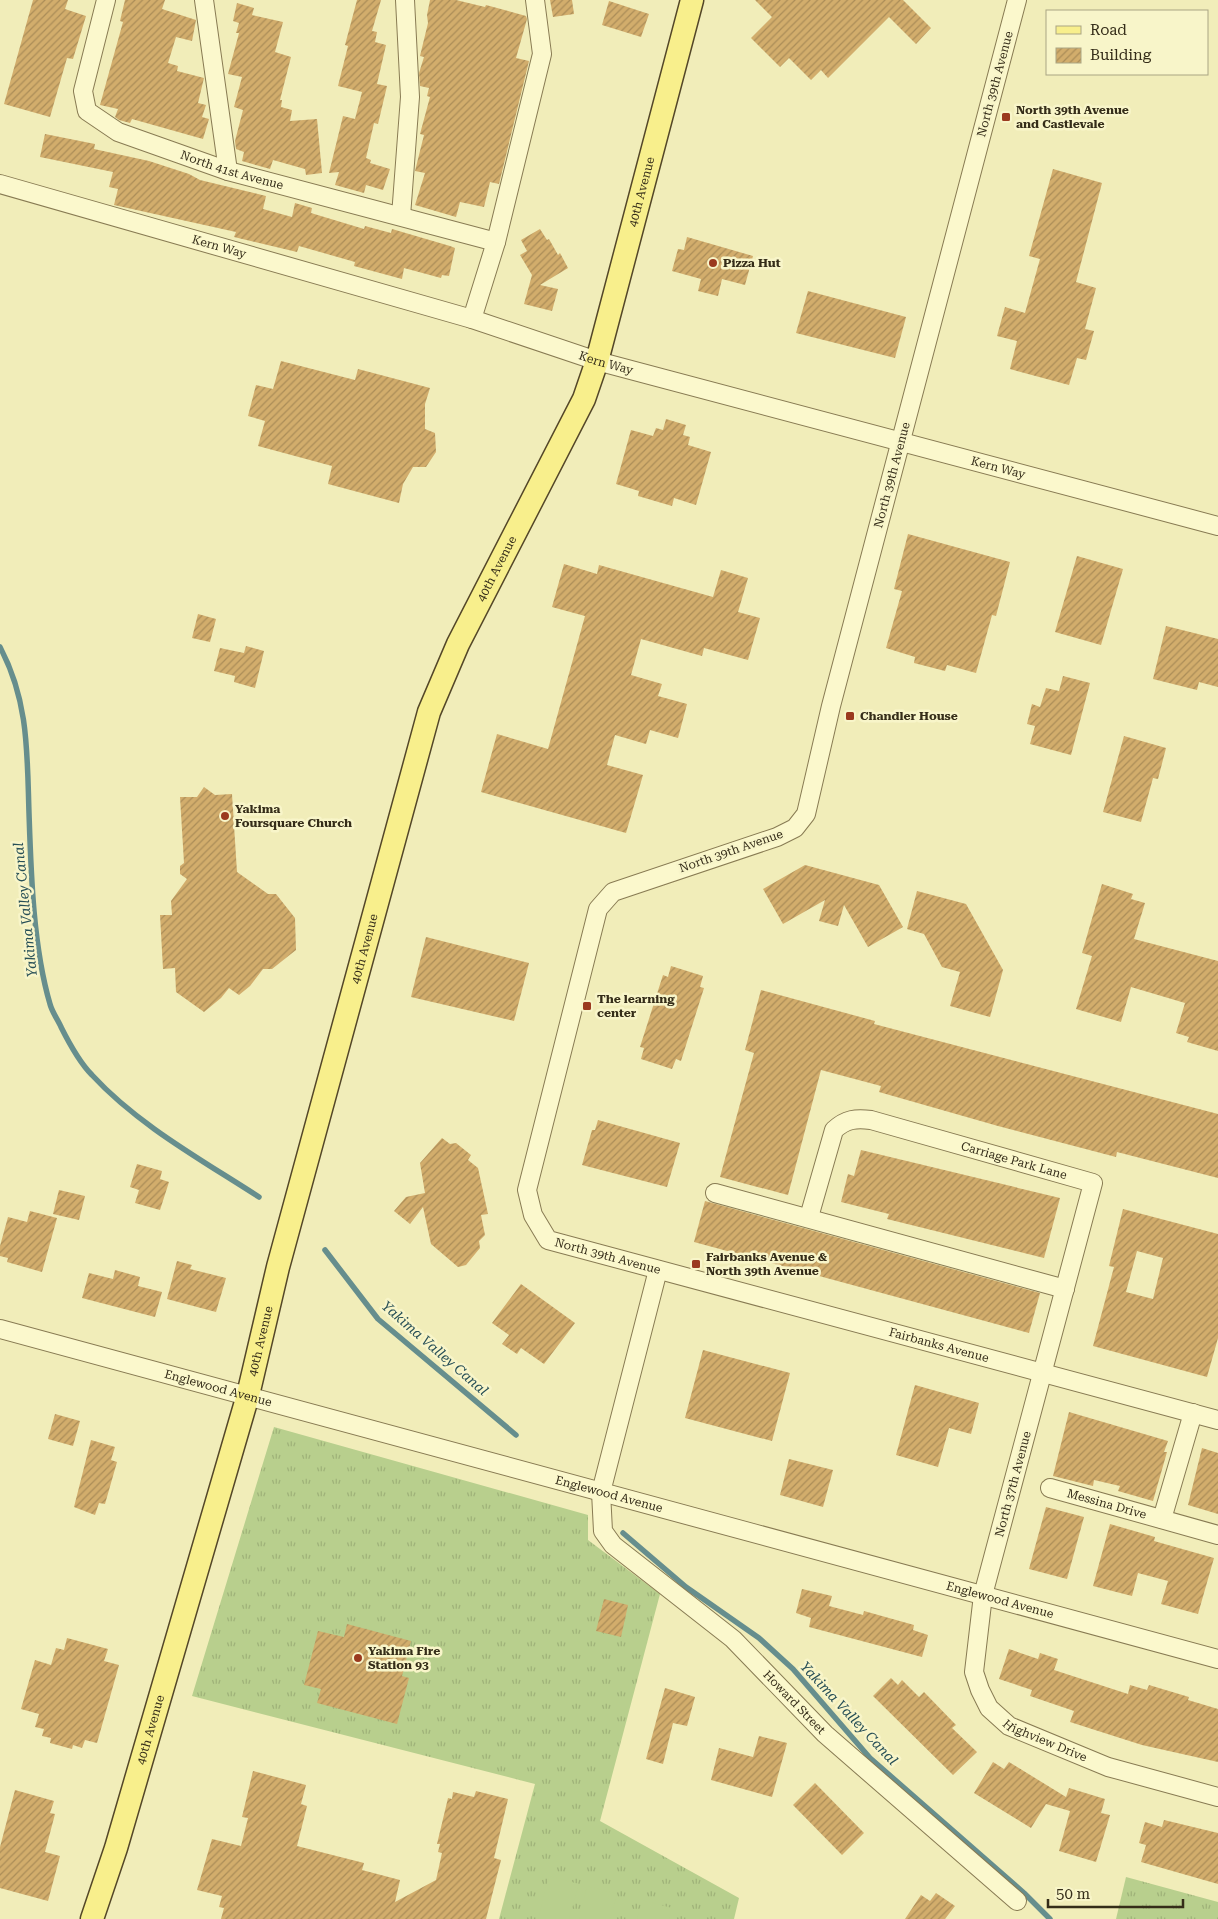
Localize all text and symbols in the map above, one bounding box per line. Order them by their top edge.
legend [1046,10,1208,75]
text: Road [1090,21,1127,39]
street label: North 39th Avenue [974,29,1016,138]
text: Building [1090,46,1152,64]
place label: North 39th Avenue and Castlevale [1016,103,1129,131]
marker: North 39th Avenue and Castlevale [1000,111,1012,123]
street label: North 41st Avenue [179,148,285,192]
street label: 40th Avenue [626,155,658,228]
street label: Kern Way [190,232,249,261]
place label: Pizza Hut [723,256,781,270]
marker: Pizza Hut [707,257,719,269]
street label: Kern Way [577,348,636,378]
street label: North 39th Avenue [871,420,913,529]
street label: Kern Way [970,454,1028,482]
street label: 40th Avenue [474,533,520,604]
place label: Chandler House [860,709,958,723]
marker: Chandler House [844,710,856,722]
place label: Yakima Foursquare Church [235,802,352,830]
marker: Yakima Foursquare Church [219,810,231,822]
street label: North 39th Avenue [677,827,785,875]
water label: Yakima Valley Canal [10,842,40,978]
street label: 40th Avenue [348,912,381,985]
place label: The learning center [597,992,675,1020]
marker: The learning center [581,1000,593,1012]
street label: Carriage Park Lane [959,1139,1069,1182]
street label: North 39th Avenue [553,1235,663,1277]
place label: Fairbanks Avenue & North 39th Avenue [706,1250,827,1278]
marker: Fairbanks Avenue & North 39th Avenue [690,1258,702,1270]
water label: Yakima Valley Canal [379,1298,491,1398]
street label: 40th Avenue [246,1304,276,1378]
street label: Fairbanks Avenue [887,1325,991,1365]
street label: Englewood Avenue [163,1367,274,1409]
street label: North 37th Avenue [992,1429,1034,1538]
street label: Englewood Avenue [554,1473,665,1515]
street label: Messina Drive [1066,1486,1148,1522]
street label: Englewood Avenue [945,1579,1056,1621]
place label: Yakima Fire Station 93 [368,1644,440,1672]
marker: Yakima Fire Station 93 [352,1652,364,1664]
water label: Yakima Valley Canal [797,1658,901,1768]
street label: Howard Street [760,1668,829,1737]
street label: 40th Avenue [134,1693,167,1766]
street label: Highview Drive [1000,1717,1089,1765]
scale bar [1048,1876,1183,1908]
text: 50 m [1056,1885,1091,1903]

